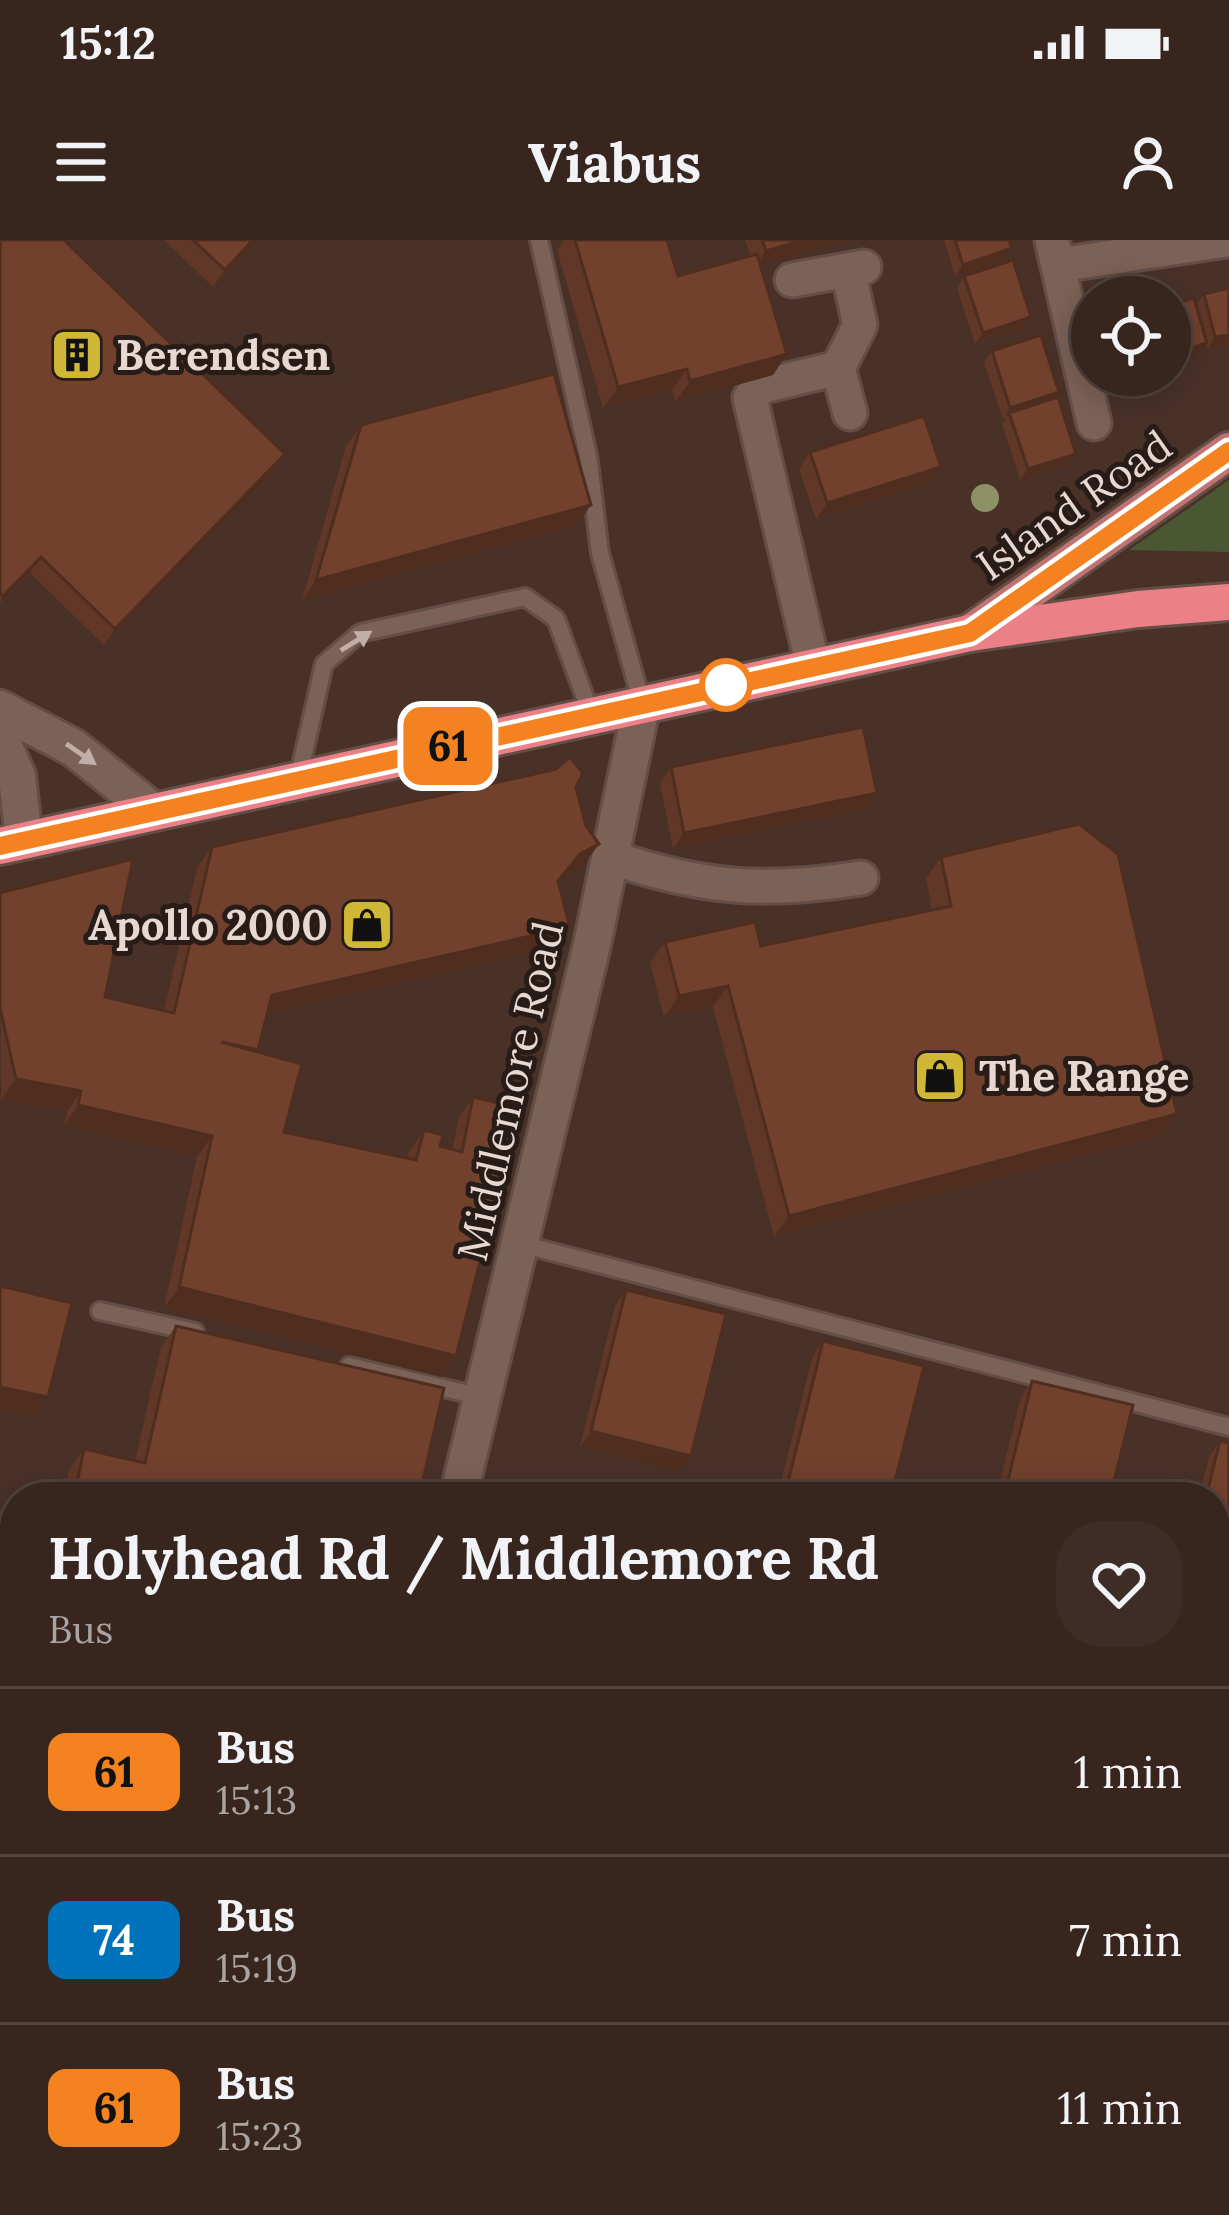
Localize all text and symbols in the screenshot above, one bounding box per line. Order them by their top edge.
text: 15:12 [60,14,156,71]
text: Viabus [528,128,701,197]
icon: menu [48,129,114,195]
icon: person [1115,129,1181,195]
map controls [1071,276,1191,396]
button: locate [1071,276,1191,396]
building icon: Berendsen [49,327,105,383]
place label: Berendsen [116,328,330,382]
street label: Island Road [966,418,1182,592]
one-way arrow [339,630,372,652]
unlabelled marker [701,660,751,710]
line badge: 61 [394,707,502,785]
text: 61 [427,719,469,773]
one-way arrow [65,742,98,765]
shop icon: Apollo 2000 [339,897,395,953]
place label: Apollo 2000 [88,898,328,952]
street label: Middlemore Road [445,916,575,1266]
shop icon: The Range [912,1048,968,1104]
place label: The Range [979,1049,1189,1103]
button: heart [1056,1521,1182,1647]
text: Holyhead Rd / Middlemore Rd [48,1522,879,1595]
text: Bus [48,1604,113,1654]
text: Bus [216,1718,295,1775]
text: 1 min [1074,1743,1182,1800]
text: 61 [93,1745,135,1799]
text: 15:13 [216,1775,297,1825]
text: Bus [216,1886,295,1943]
text: 7 min [1069,1911,1182,1968]
text: 74 [93,1913,135,1967]
text: 15:19 [216,1943,298,1993]
text: Bus [216,2054,295,2111]
text: 11 min [1057,2079,1182,2136]
text: 61 [93,2081,135,2135]
text: 15:23 [216,2111,303,2161]

